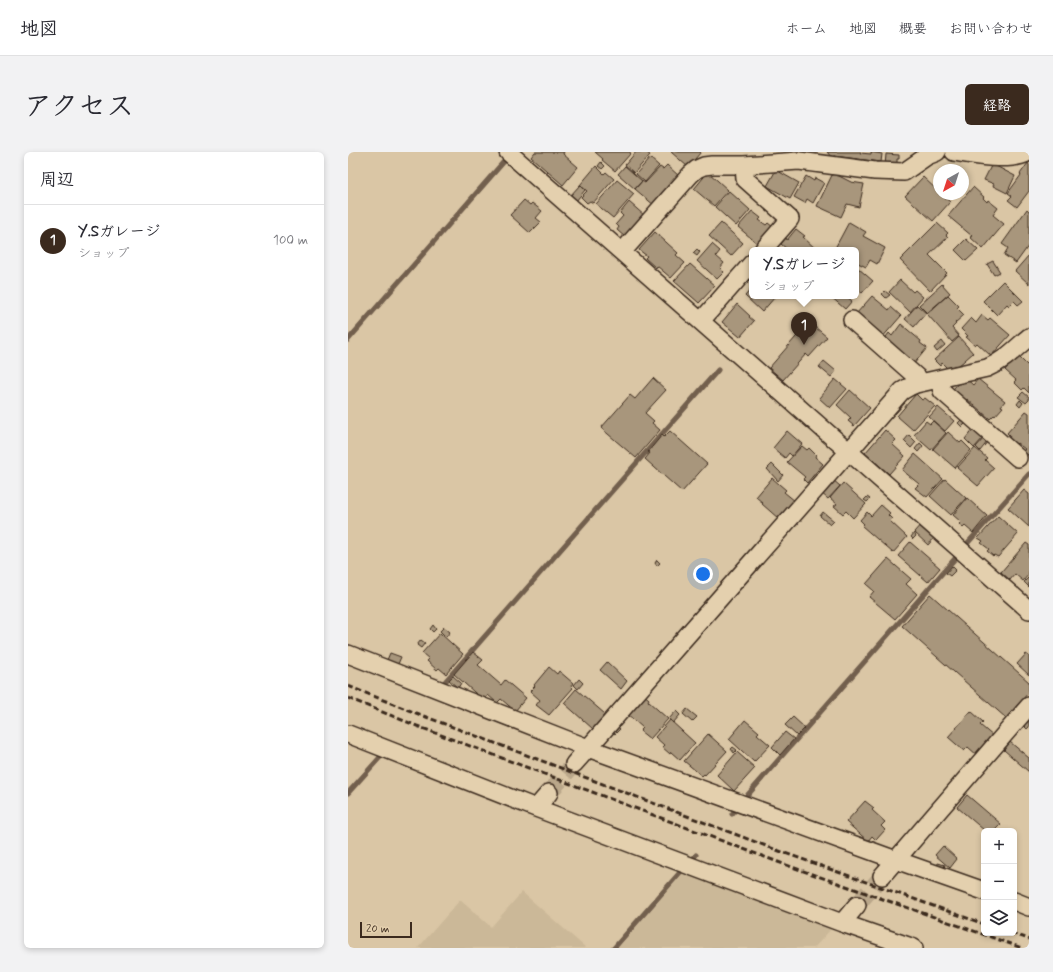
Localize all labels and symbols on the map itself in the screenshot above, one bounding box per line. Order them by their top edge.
north arrow [933,164,969,200]
pin: 1 [791,312,817,345]
your location [693,564,713,584]
scale bar [360,920,412,939]

